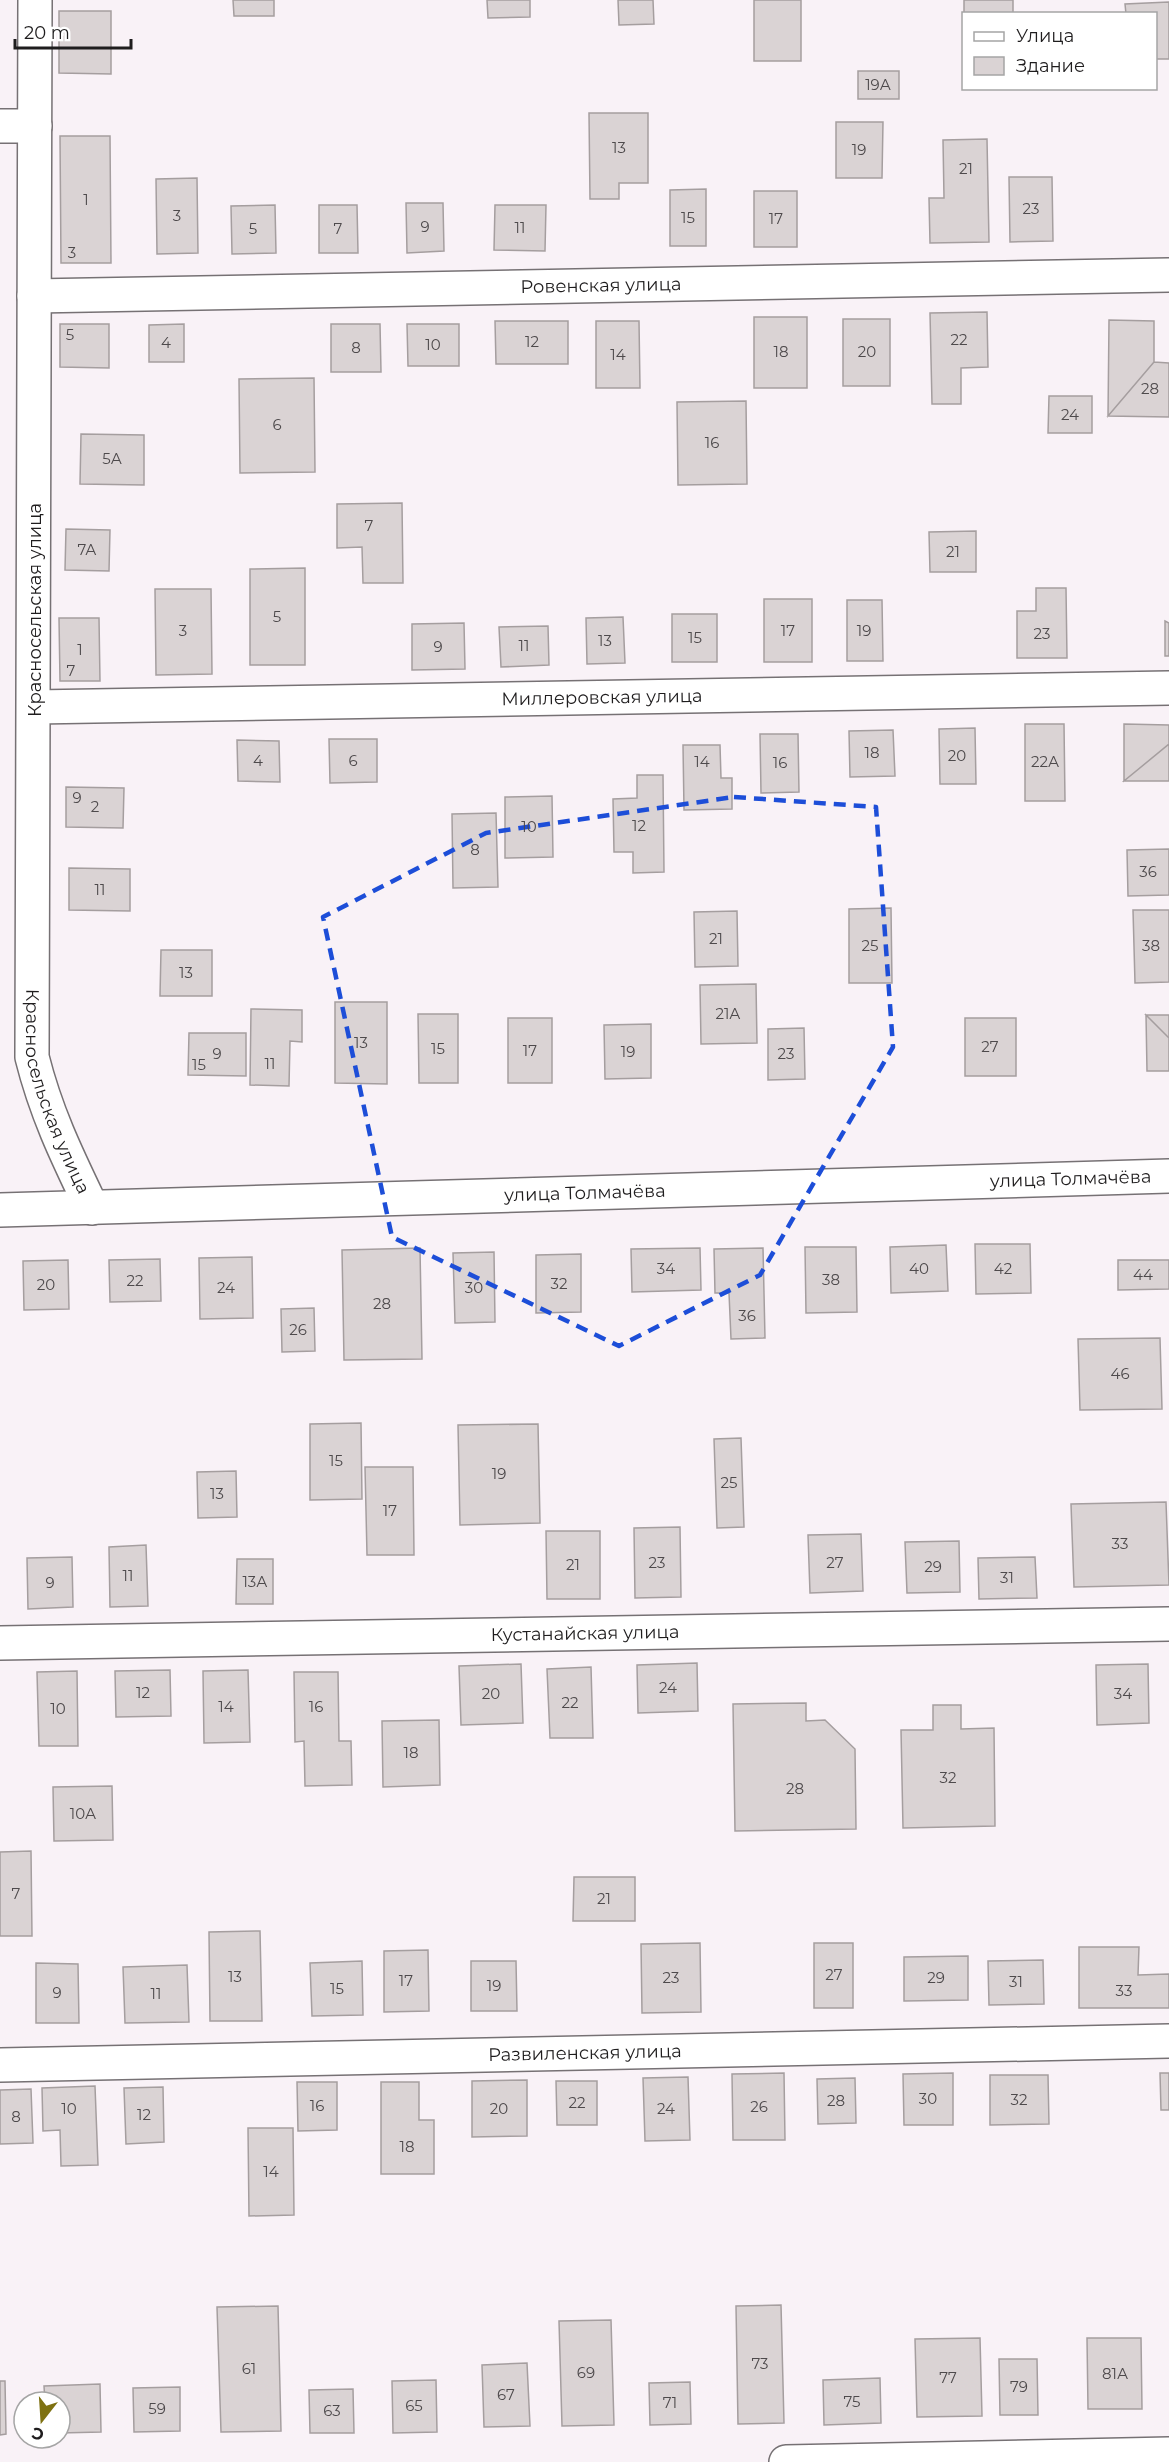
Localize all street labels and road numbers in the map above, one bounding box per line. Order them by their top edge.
street label: Ровенская улица [520,273,682,298]
street label: Красносельская улица [24,503,46,717]
street label: Миллеровская улица [501,685,703,710]
street label: Красносельская улица [21,989,95,1197]
street label: улица Толмачёва [989,1166,1152,1192]
street label: улица Толмачёва [503,1180,666,1206]
street label: Кустанайская улица [490,1621,679,1646]
street label: Развиленская улица [488,2040,682,2066]

